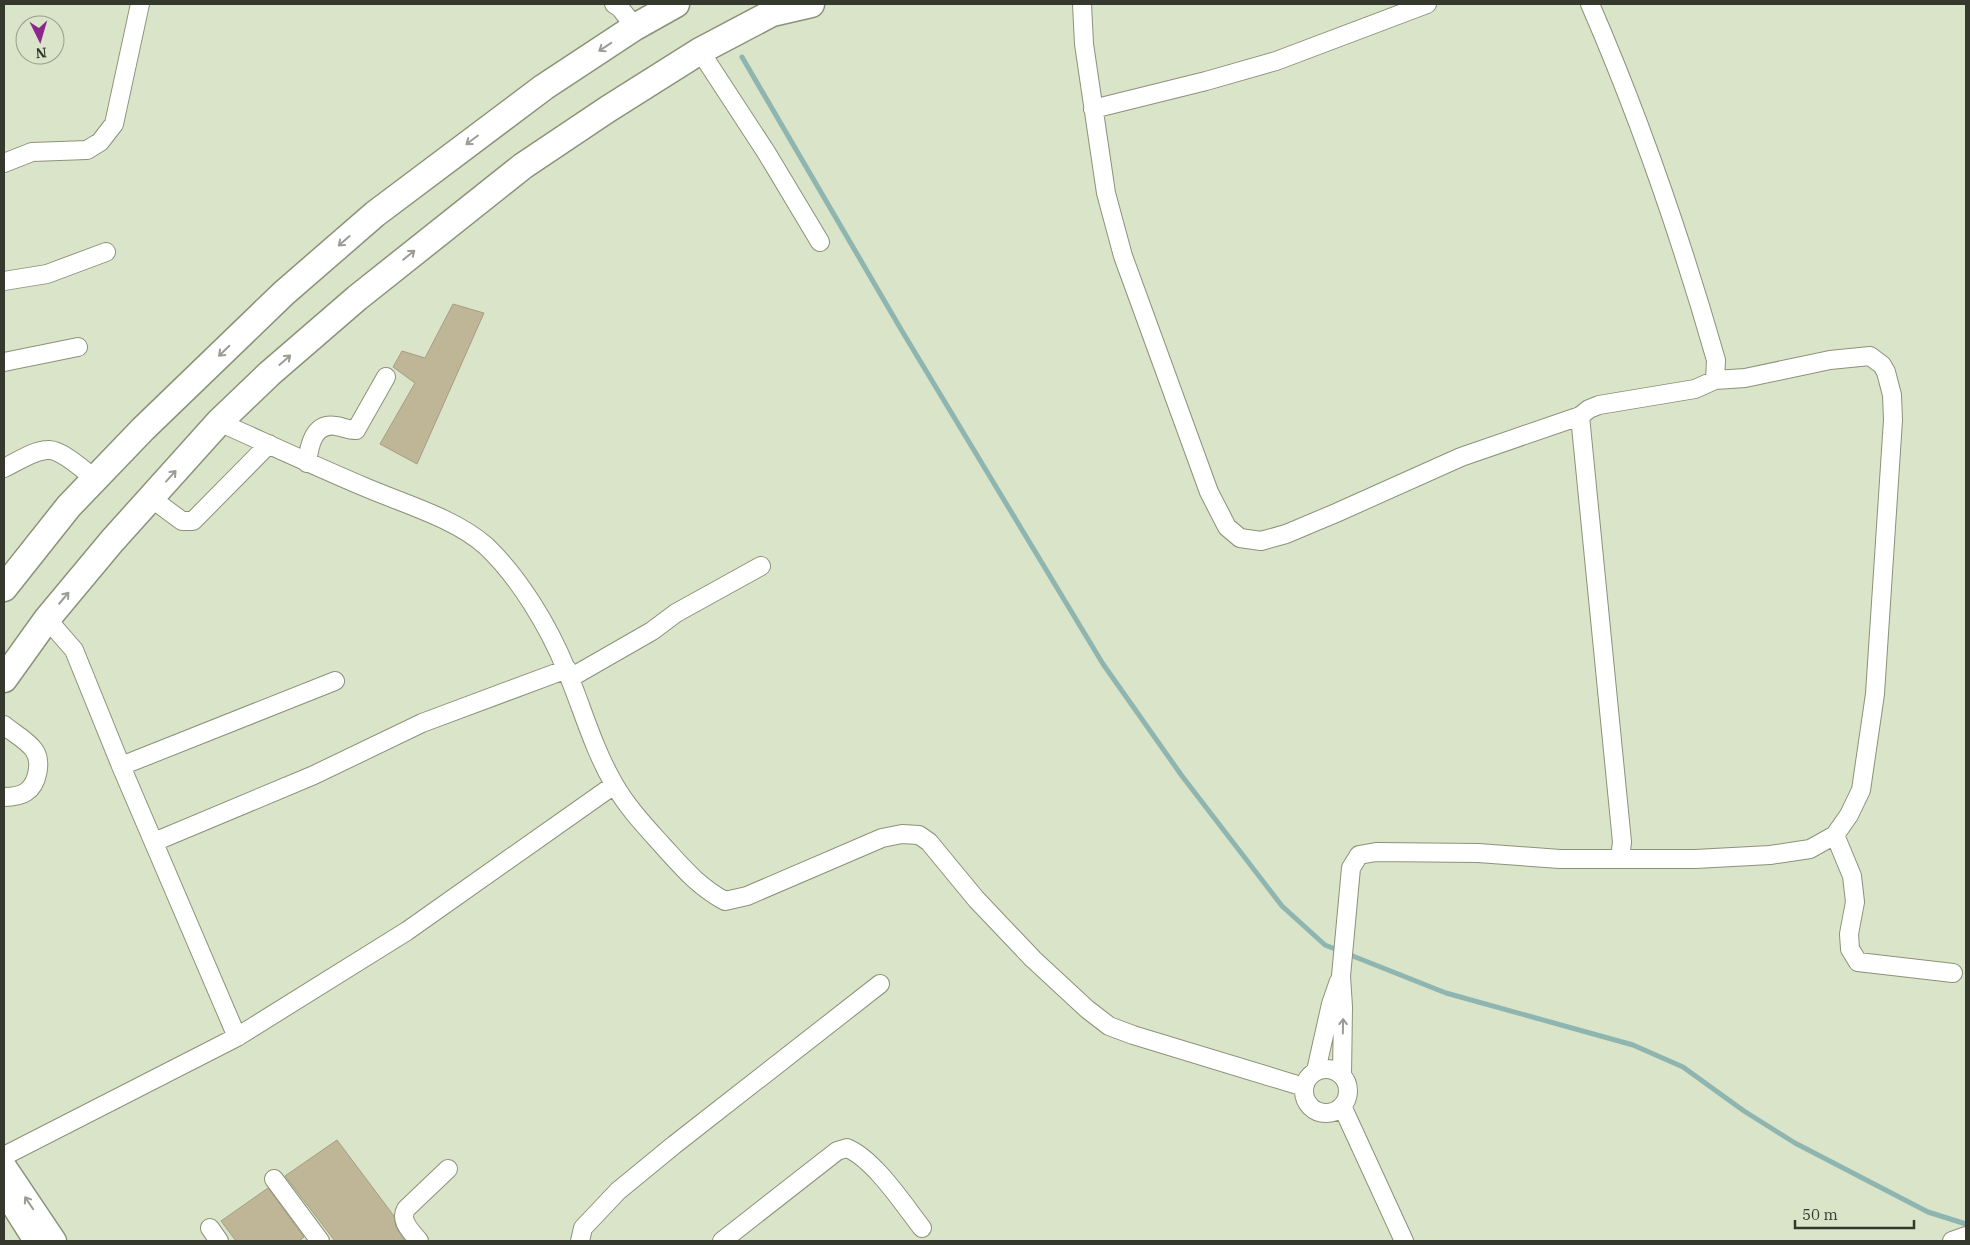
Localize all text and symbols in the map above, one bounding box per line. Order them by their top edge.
north arrow [15,15,65,65]
one-way arrow [598,42,612,52]
text: N [35,44,47,62]
one-way arrow [466,135,479,146]
one-way arrow [338,235,351,247]
one-way arrow [403,250,416,261]
one-way arrow [218,345,231,357]
one-way arrow [279,354,292,366]
one-way arrow [166,469,177,482]
one-way arrow [59,592,70,605]
one-way arrow [1338,1019,1348,1035]
one-way arrow [24,1197,34,1211]
scale bar [1795,1198,1914,1230]
text: 50 m [1802,1205,1838,1224]

